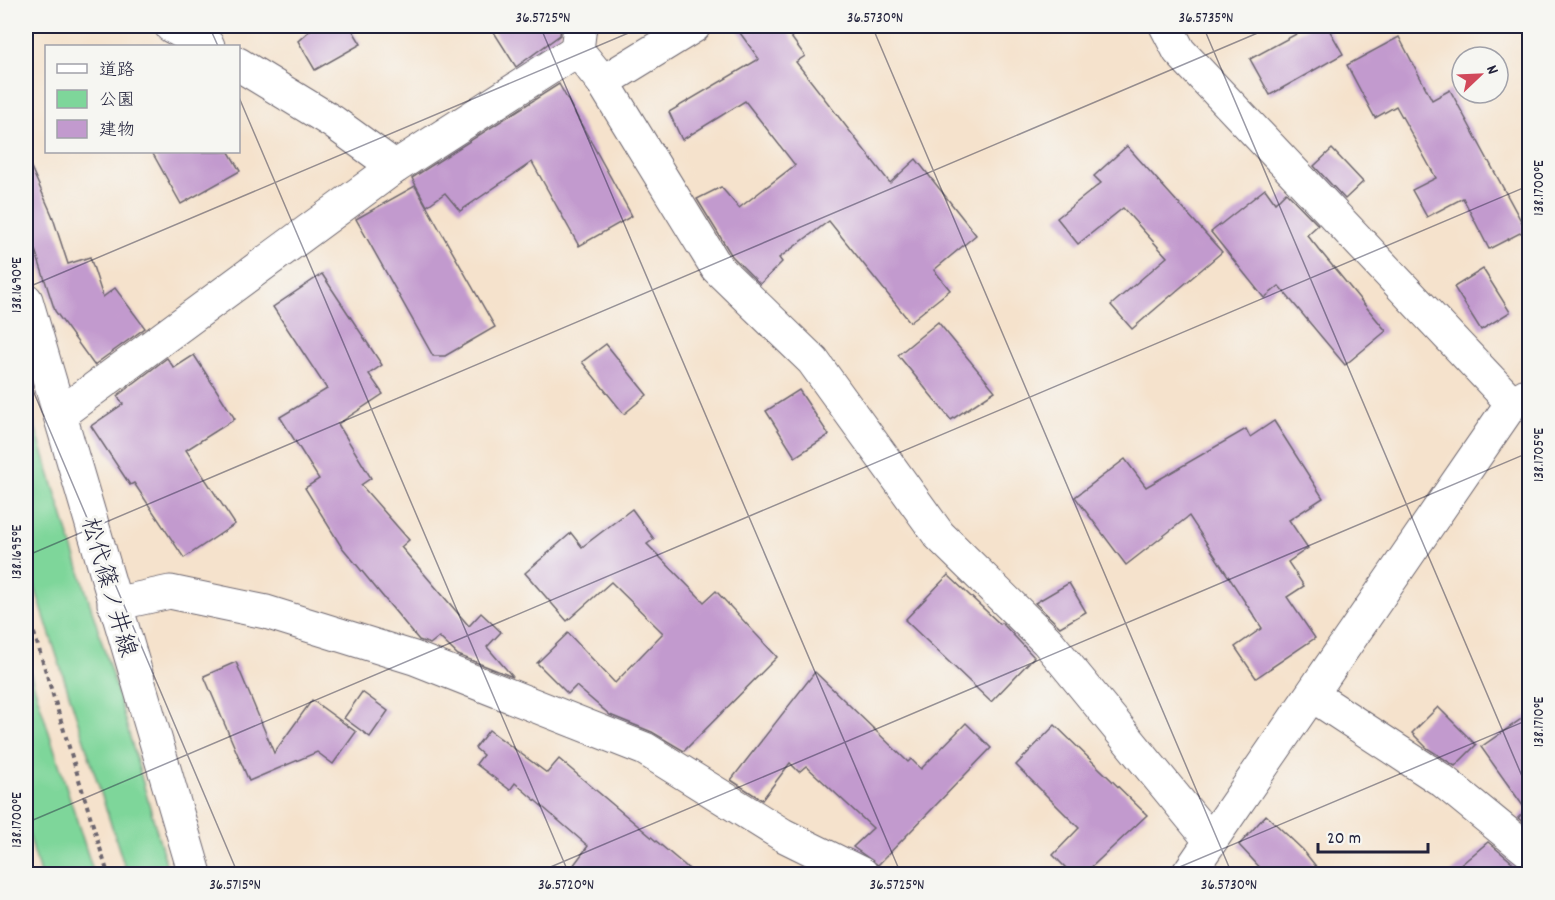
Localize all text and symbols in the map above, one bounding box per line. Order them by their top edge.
text: 36.5725°N [516,8,570,30]
text: 36.5730°N [847,8,903,30]
text: 36.5735°N [1178,8,1234,30]
legend [45,45,240,153]
north arrow [1450,45,1510,105]
text: 道路 [99,59,135,84]
text: N [1479,62,1504,78]
text: 公園 [99,89,135,114]
text: 建物 [99,119,135,144]
text: 138.1700°E [1529,160,1551,216]
text: 138.1690°E [7,257,29,313]
text: 138.1705°E [1529,428,1551,482]
street label: 松代篠ノ井線 [71,514,143,662]
text: 138.1695°E [7,525,29,579]
text: 138.1710°E [1529,697,1551,747]
text: 138.1700°E [7,792,29,848]
scale bar [1318,816,1428,854]
text: 20 m [1327,827,1361,852]
text: 36.5715°N [209,875,261,897]
text: 36.5720°N [538,875,594,897]
text: 36.5725°N [870,875,924,897]
text: 36.5730°N [1201,875,1257,897]

